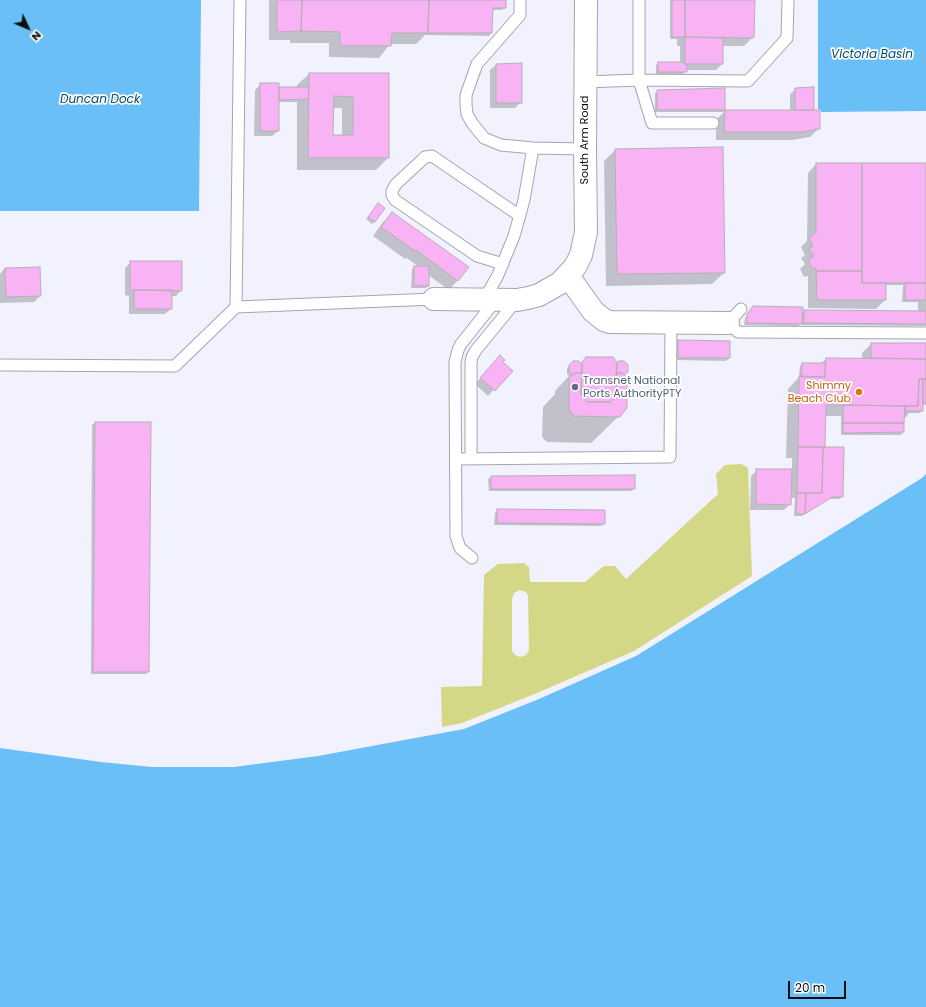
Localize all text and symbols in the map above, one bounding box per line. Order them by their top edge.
north arrow [8,8,48,48]
text: N [28,28,45,45]
water label: Victoria Basin [831,48,913,62]
water label: Duncan Dock [60,93,140,107]
street label: South Arm Road [578,96,592,184]
place label: Transnet National Ports AuthorityPTY [583,374,681,400]
place label: Shimmy Beach Club [788,379,851,405]
marker: Transnet National Ports AuthorityPTY [570,382,580,392]
marker: Shimmy Beach Club [854,387,864,397]
scale bar [790,973,848,999]
text: 20 m [795,979,825,996]

